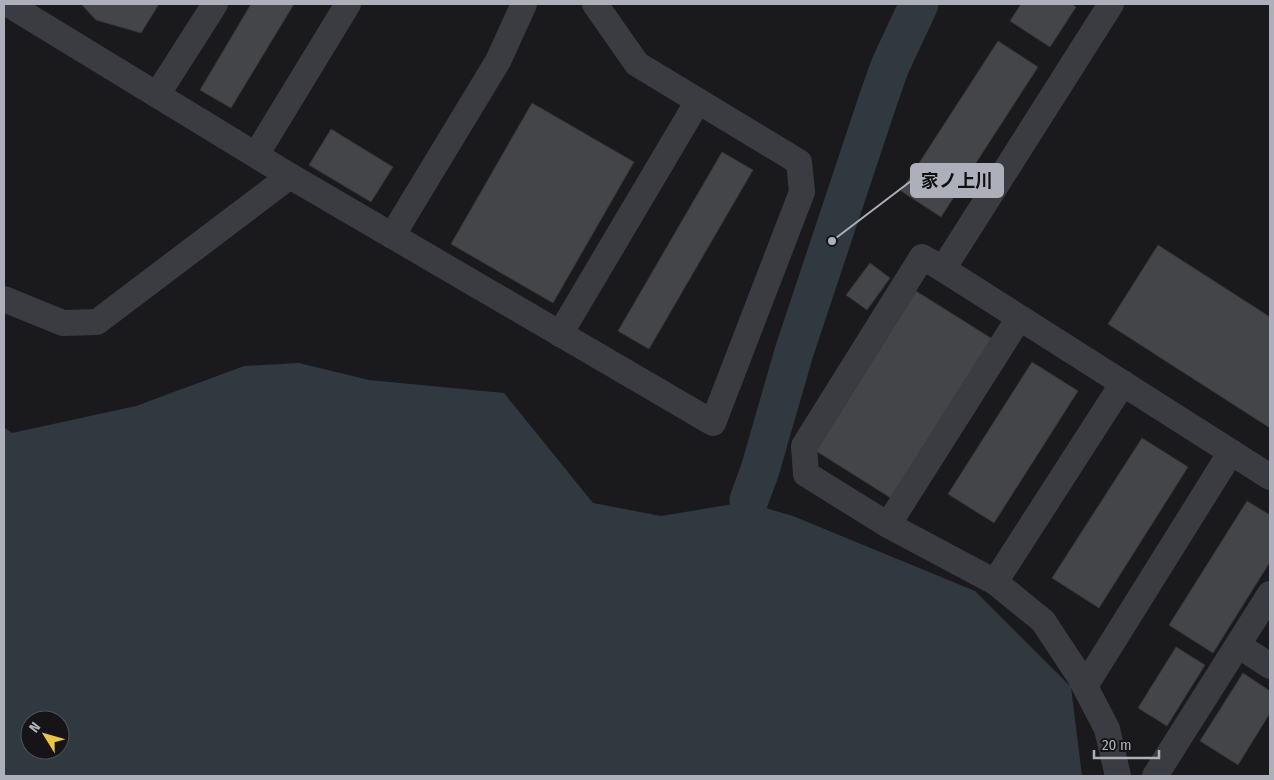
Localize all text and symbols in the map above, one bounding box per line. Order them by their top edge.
callout: 家ノ上川 [911,164,1003,197]
text: 家ノ上川 [921,170,993,192]
north arrow [20,710,70,760]
text: N [26,719,44,736]
scale bar [1094,728,1159,760]
text: 20 m [1102,736,1132,754]

